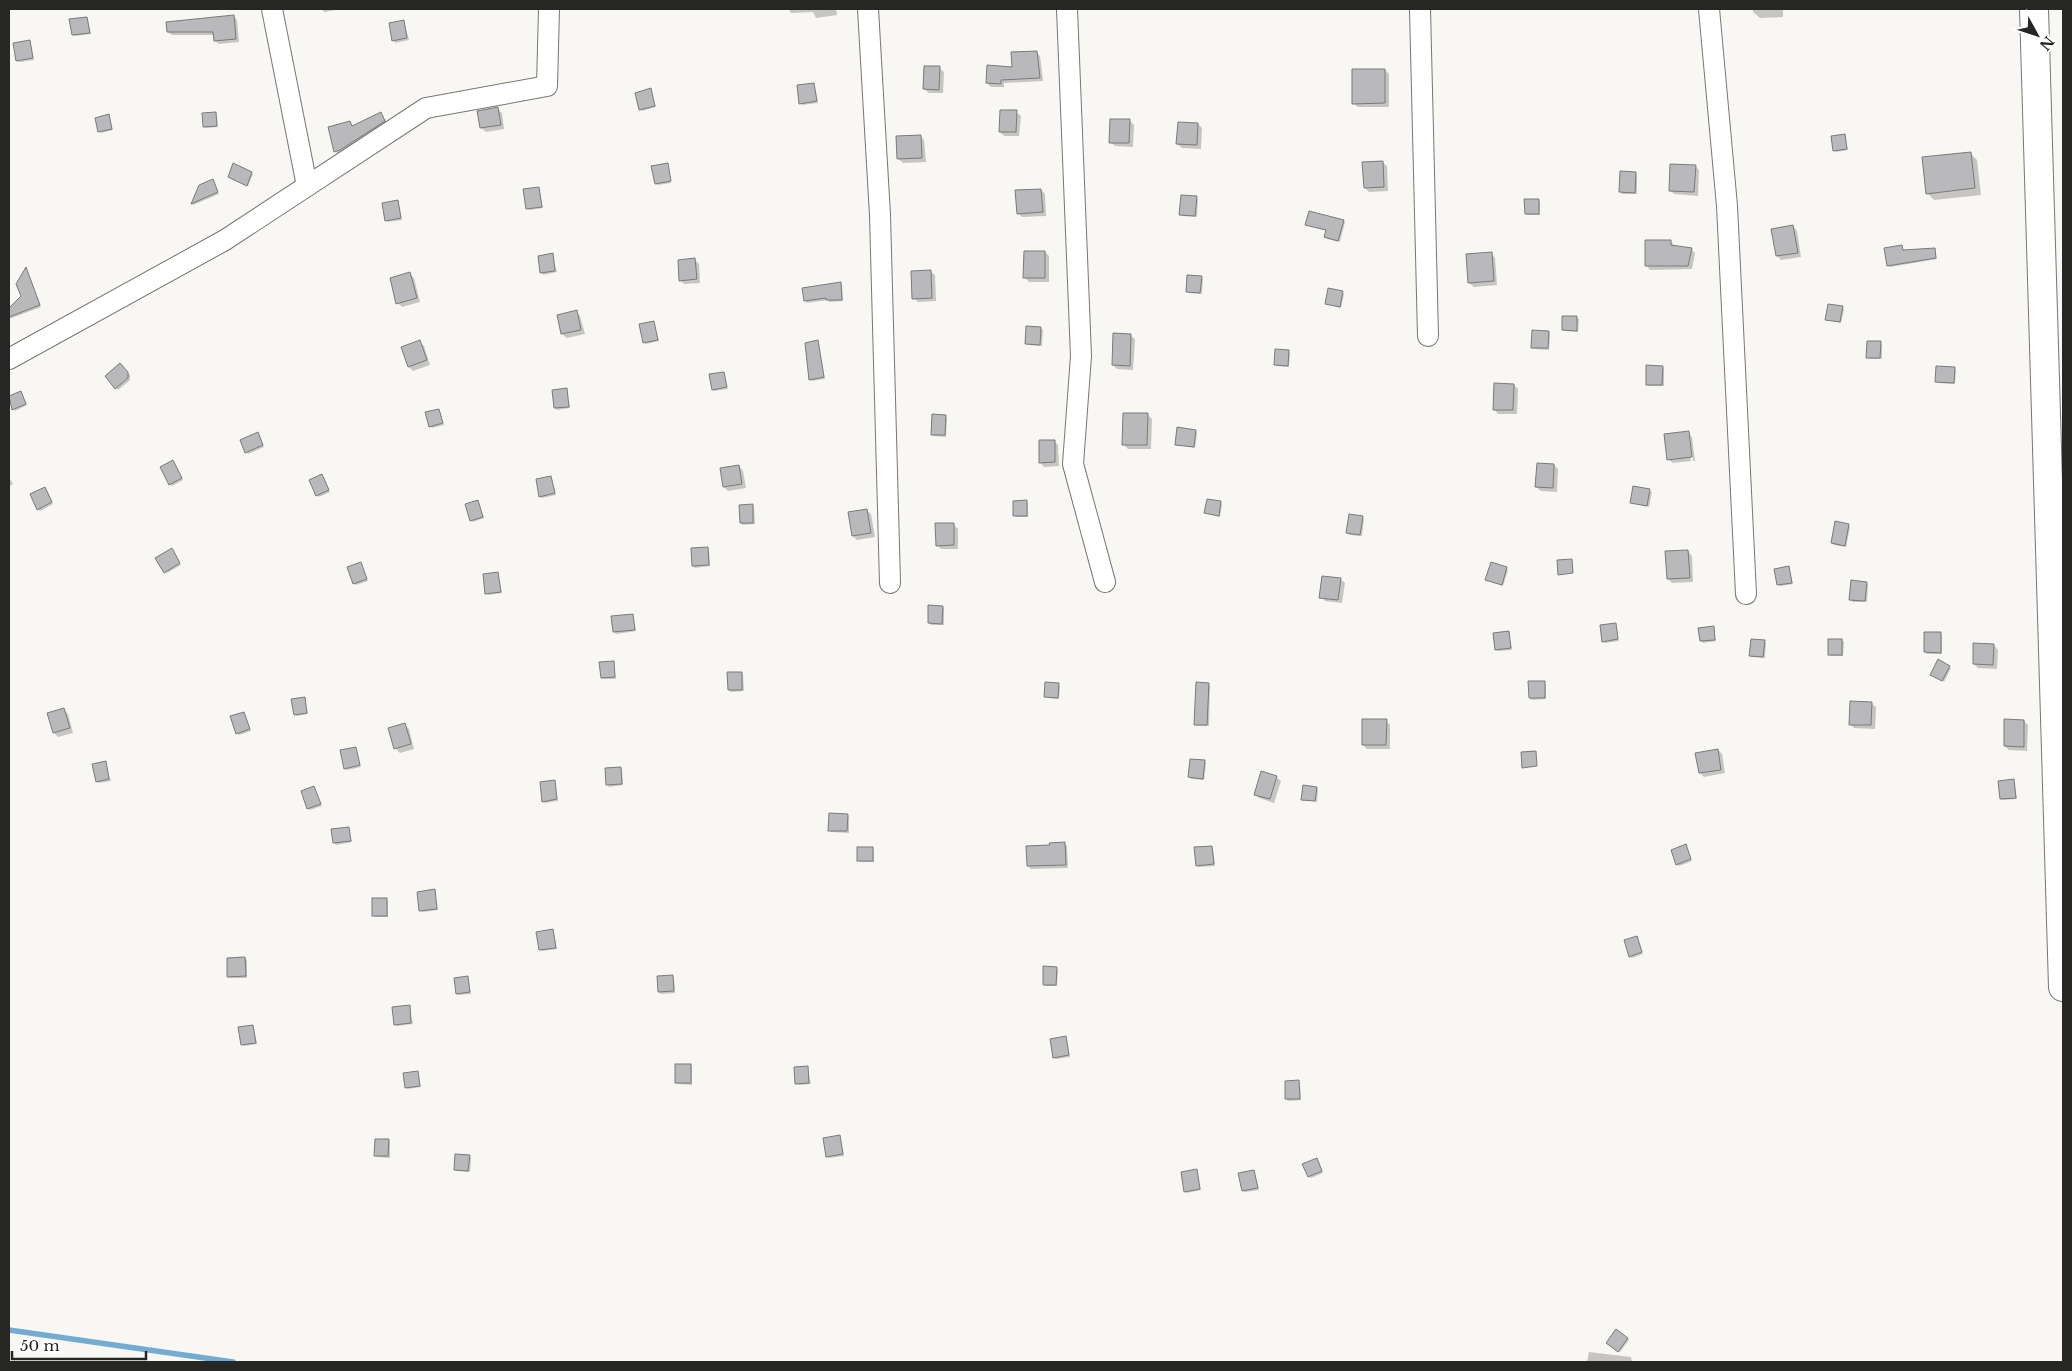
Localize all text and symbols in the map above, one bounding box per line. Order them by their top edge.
north arrow [2012,10,2062,60]
text: N [2036,33,2058,54]
scale bar [12,1328,146,1360]
text: 50 m [20,1336,60,1355]

